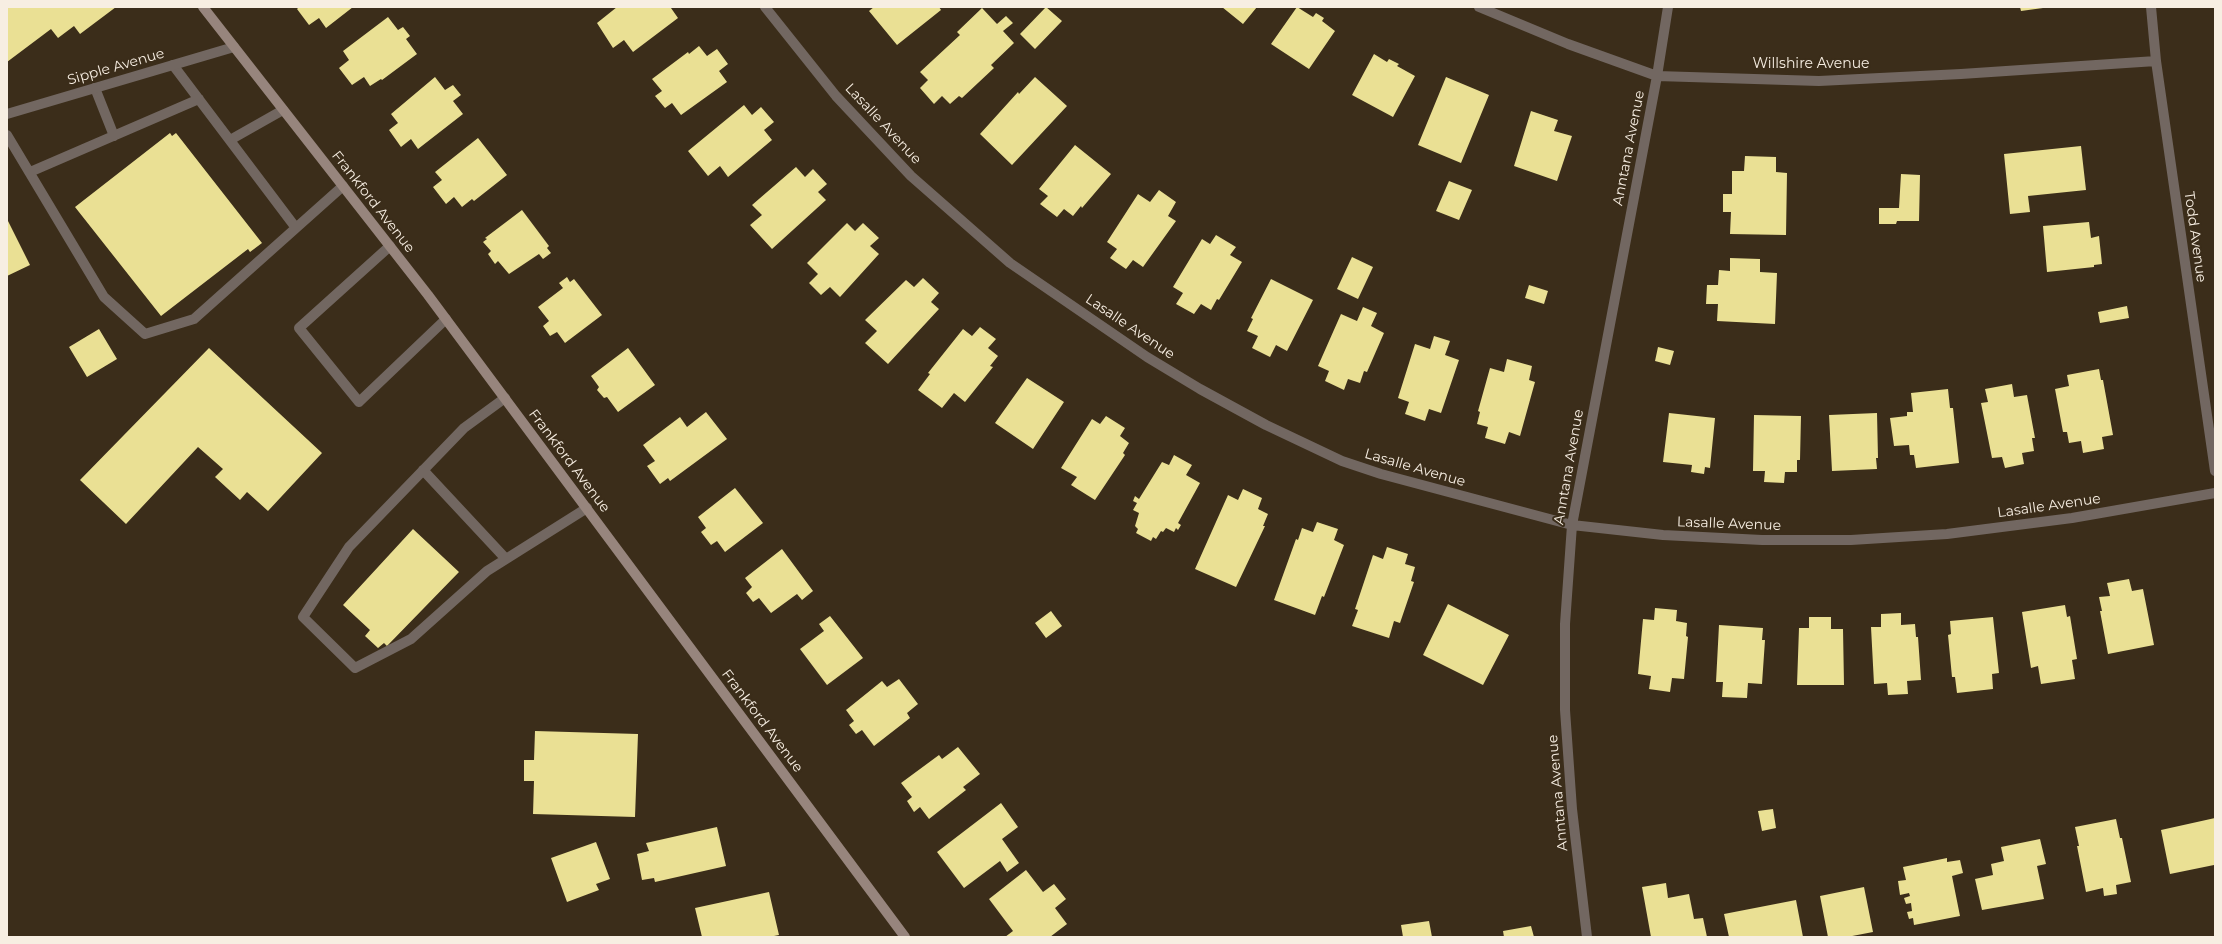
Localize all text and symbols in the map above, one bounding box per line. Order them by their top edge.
street label: Sipple Avenue [66,45,166,89]
street label: Willshire Avenue [1752,56,1870,72]
street label: Lasalle Avenue [841,80,925,168]
street label: Anntana Avenue [1610,89,1648,207]
street label: Frankford Avenue [328,148,418,256]
street label: Todd Avenue [2180,191,2210,283]
street label: Lasalle Avenue [1082,291,1178,363]
street label: Frankford Avenue [525,406,613,516]
street label: Anntana Avenue [1551,408,1587,526]
street label: Lasalle Avenue [1363,446,1467,490]
street label: Lasalle Avenue [1996,490,2102,522]
street label: Lasalle Avenue [1677,514,1781,534]
street label: Frankford Avenue [718,666,806,776]
street label: Anntana Avenue [1545,734,1571,852]

